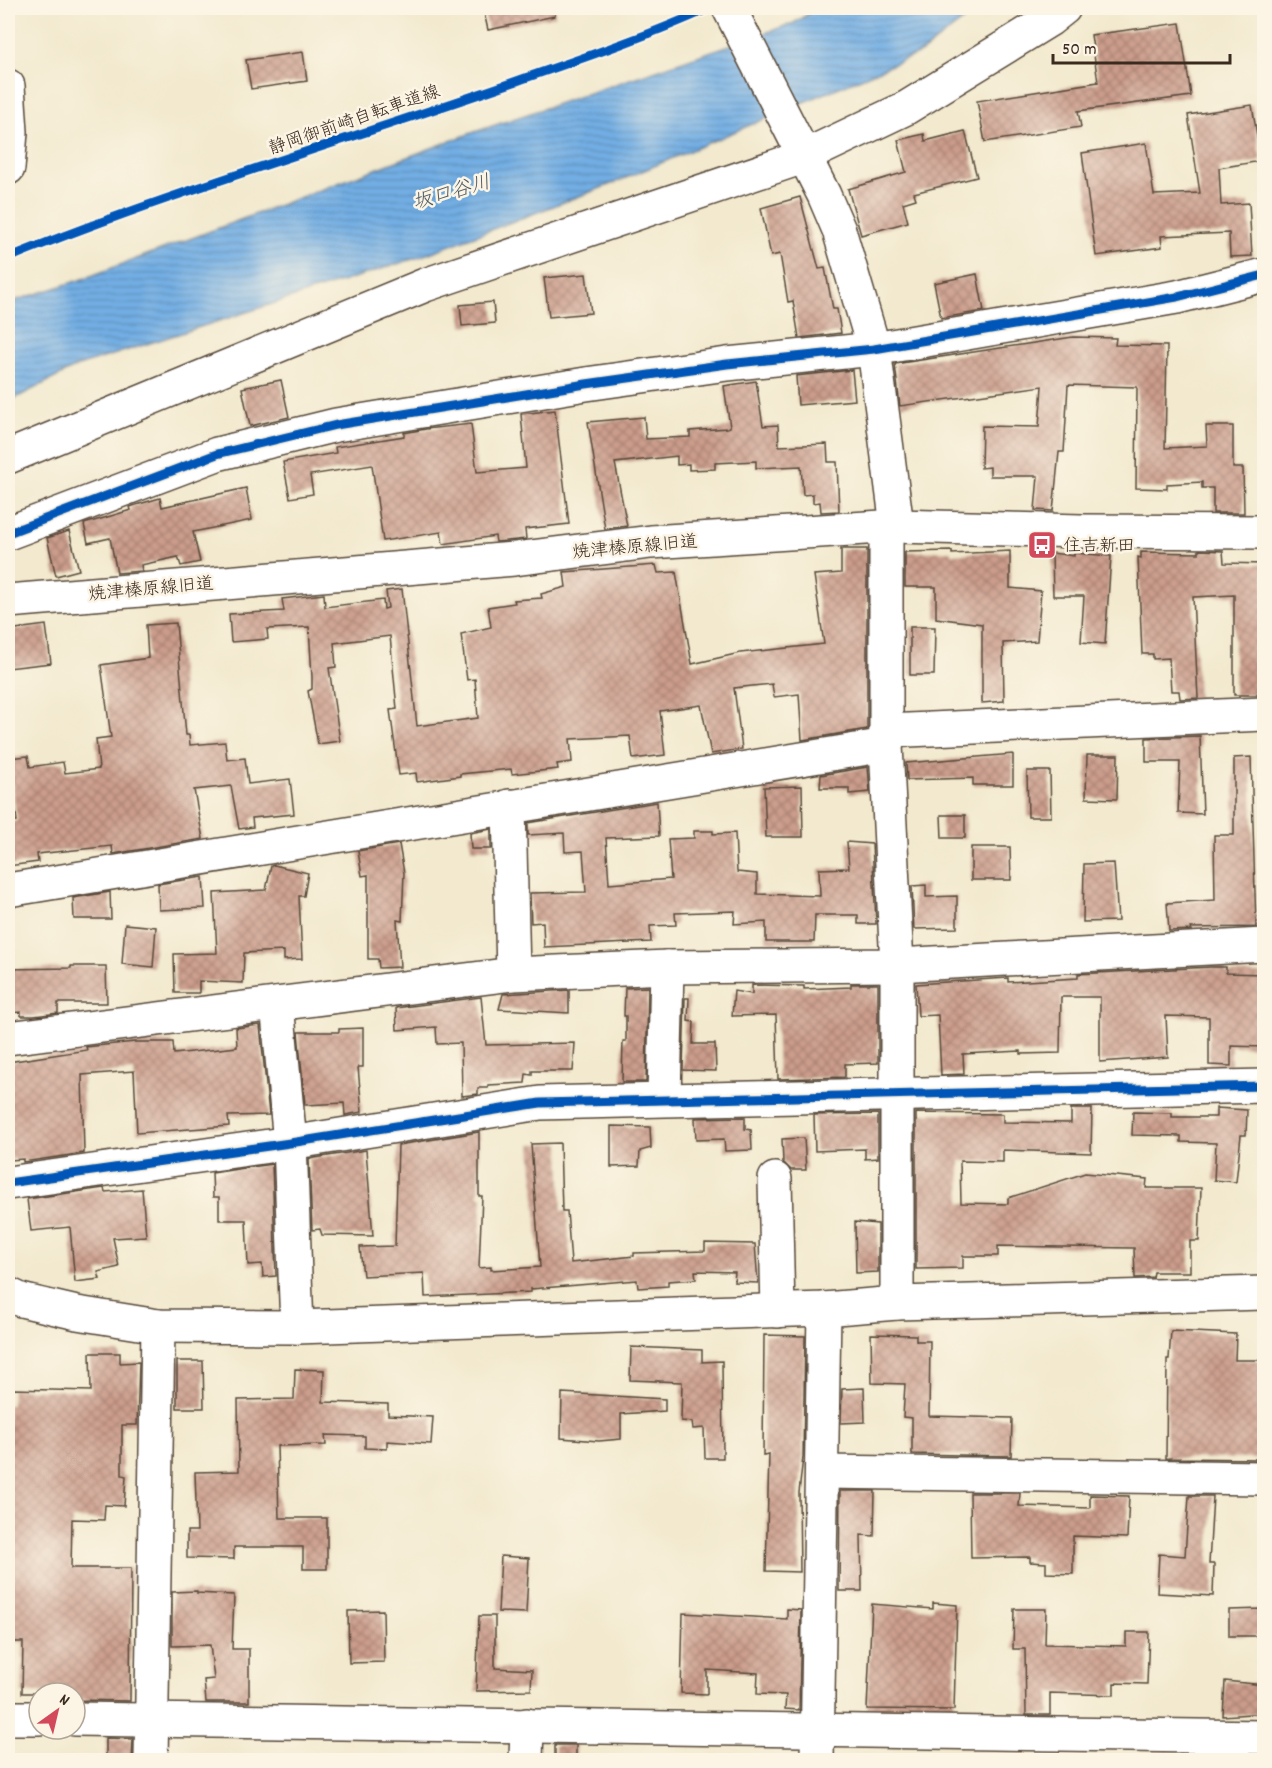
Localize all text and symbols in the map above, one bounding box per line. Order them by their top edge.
scale bar [1053,27,1230,65]
text: 50 m [1062,38,1097,63]
street label: 静岡御前崎自転車道線 [266,80,444,162]
water label: 坂口谷川 [410,169,494,218]
bus stop icon: 住吉新田 [1026,529,1058,561]
street label: 焼津榛原線旧道 [571,531,699,566]
place label: 住吉新田 [1063,535,1135,560]
street label: 焼津榛原線旧道 [87,573,215,608]
north arrow [27,1681,87,1741]
text: N [54,1689,74,1712]

